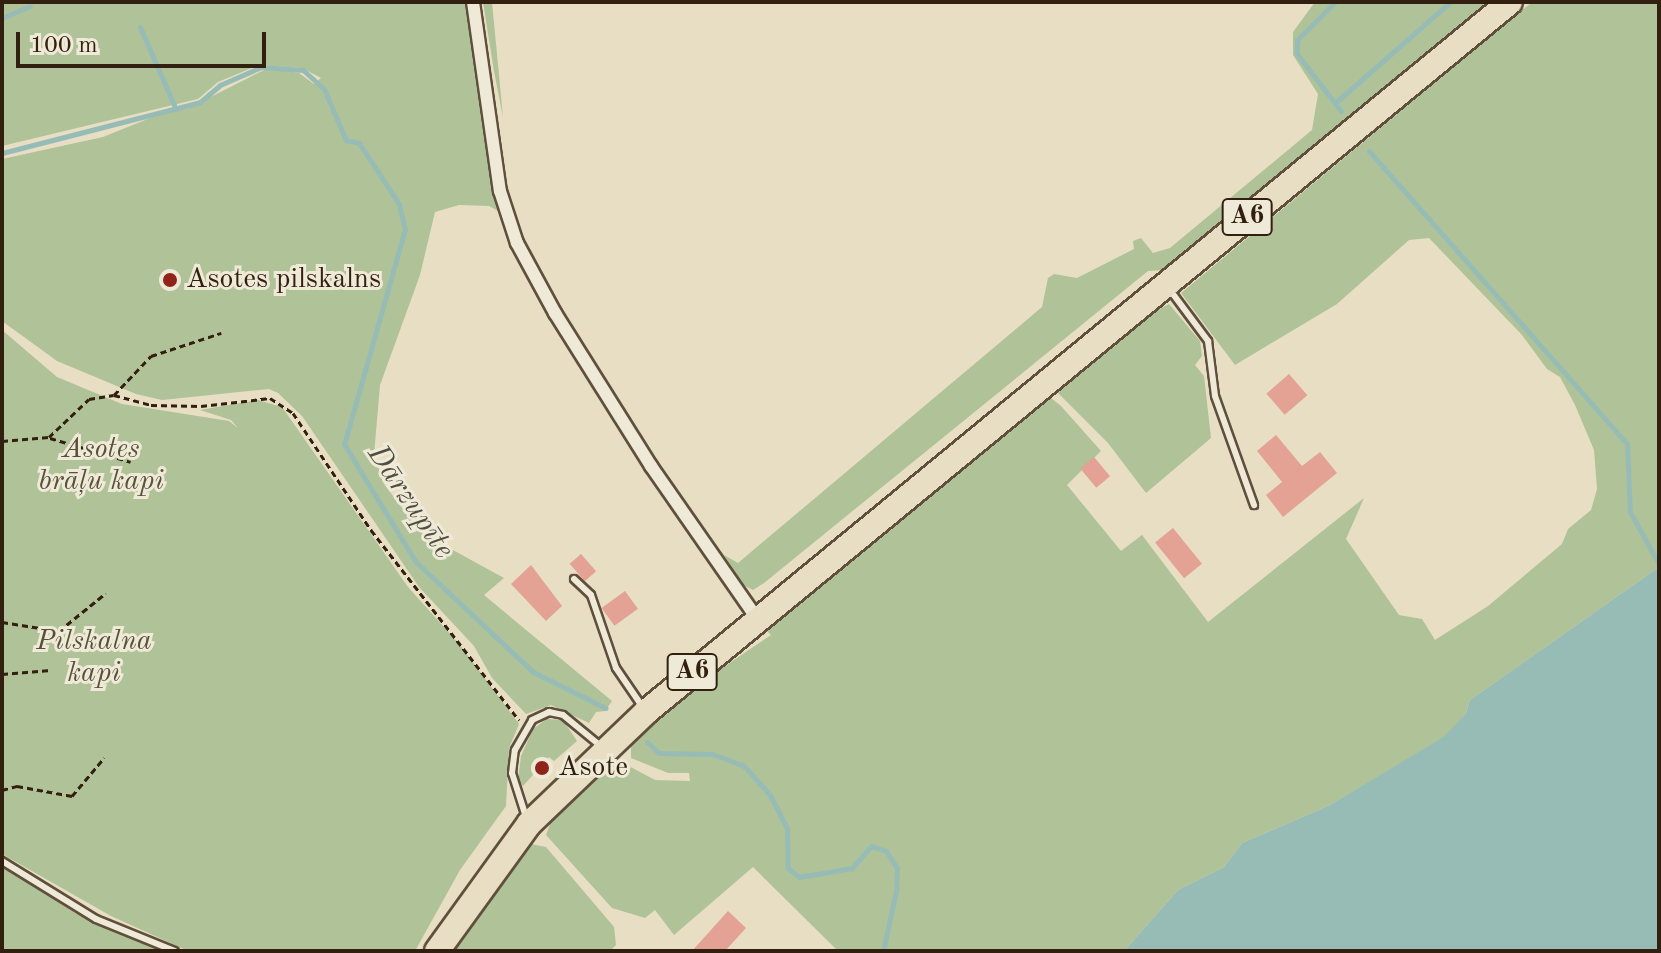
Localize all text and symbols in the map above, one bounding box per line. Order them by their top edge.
scale bar [20,16,270,66]
text: 100 m [30,34,98,58]
road number: A6 [1221,195,1273,239]
place label: Asotes pilskalns [186,263,381,297]
marker: Asotes pilskalns [161,271,179,289]
park label: Asotes brāļu kapi [38,433,164,499]
water label: Dārzupīte [359,438,461,566]
park label: Pilskalna kapi [36,625,152,691]
road number: A6 [666,650,718,694]
place label: Asote [558,751,628,785]
marker: Asote [533,759,551,777]

